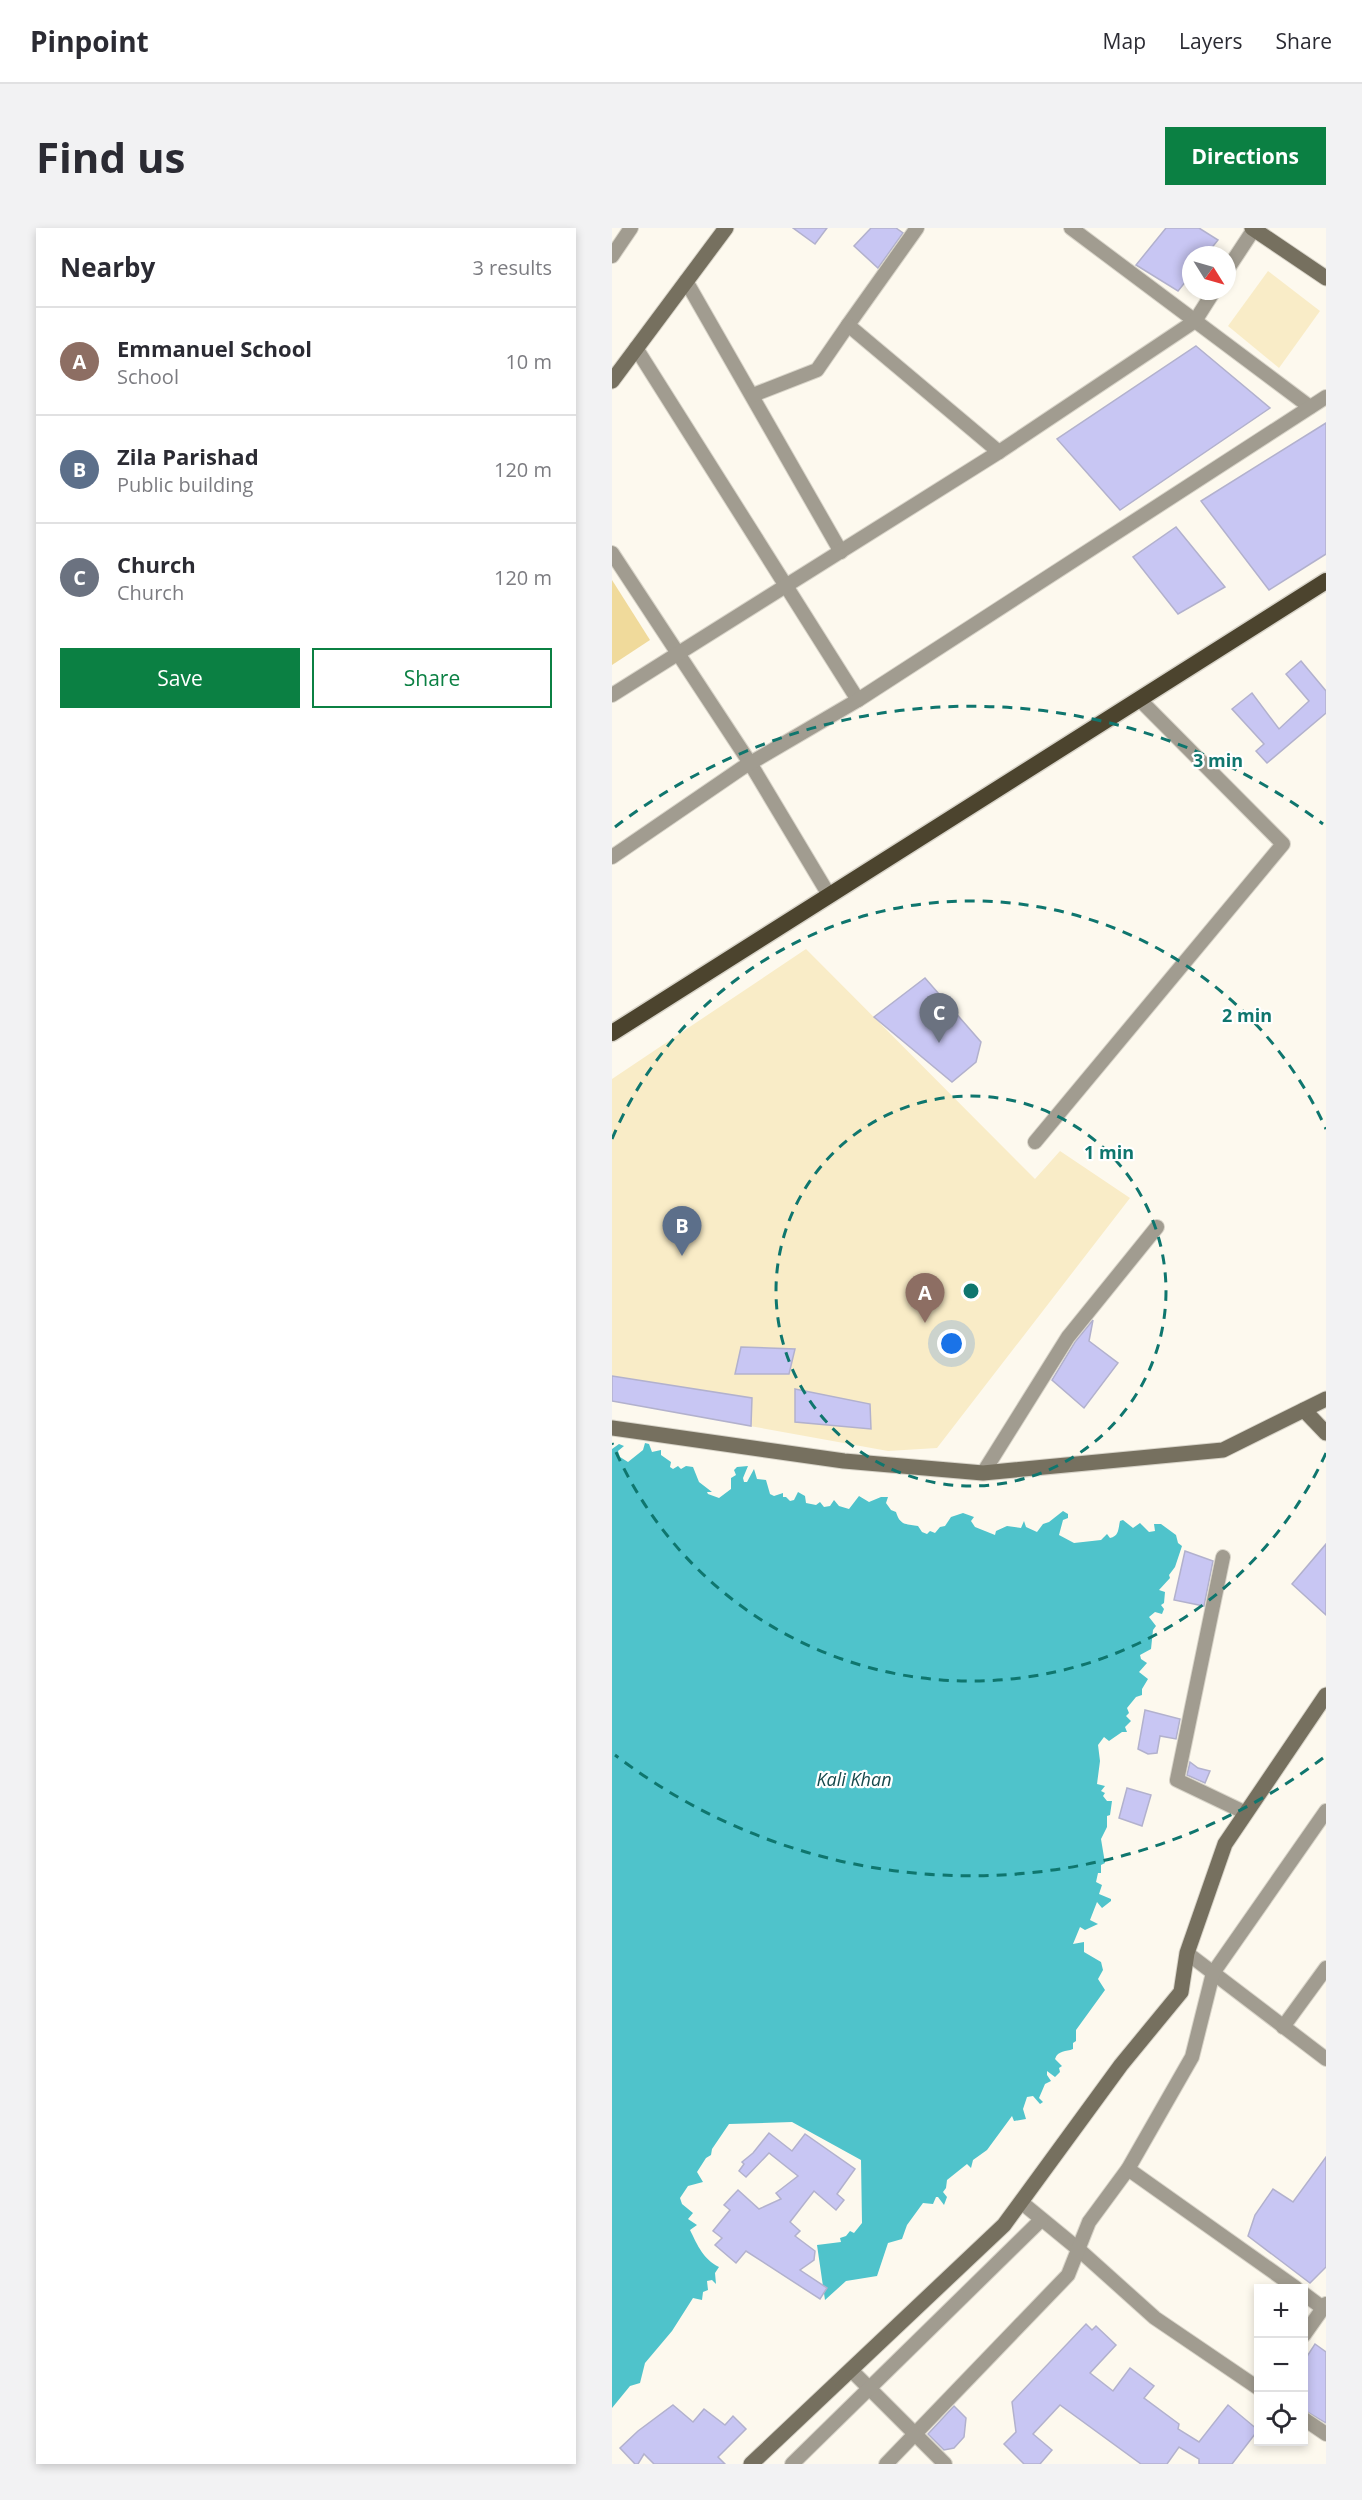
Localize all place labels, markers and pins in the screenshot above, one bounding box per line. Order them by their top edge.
pin: C [920,994,958,1043]
pin: B [662,1206,702,1256]
pin: A [906,1274,944,1323]
centre of rings [961,1281,981,1301]

